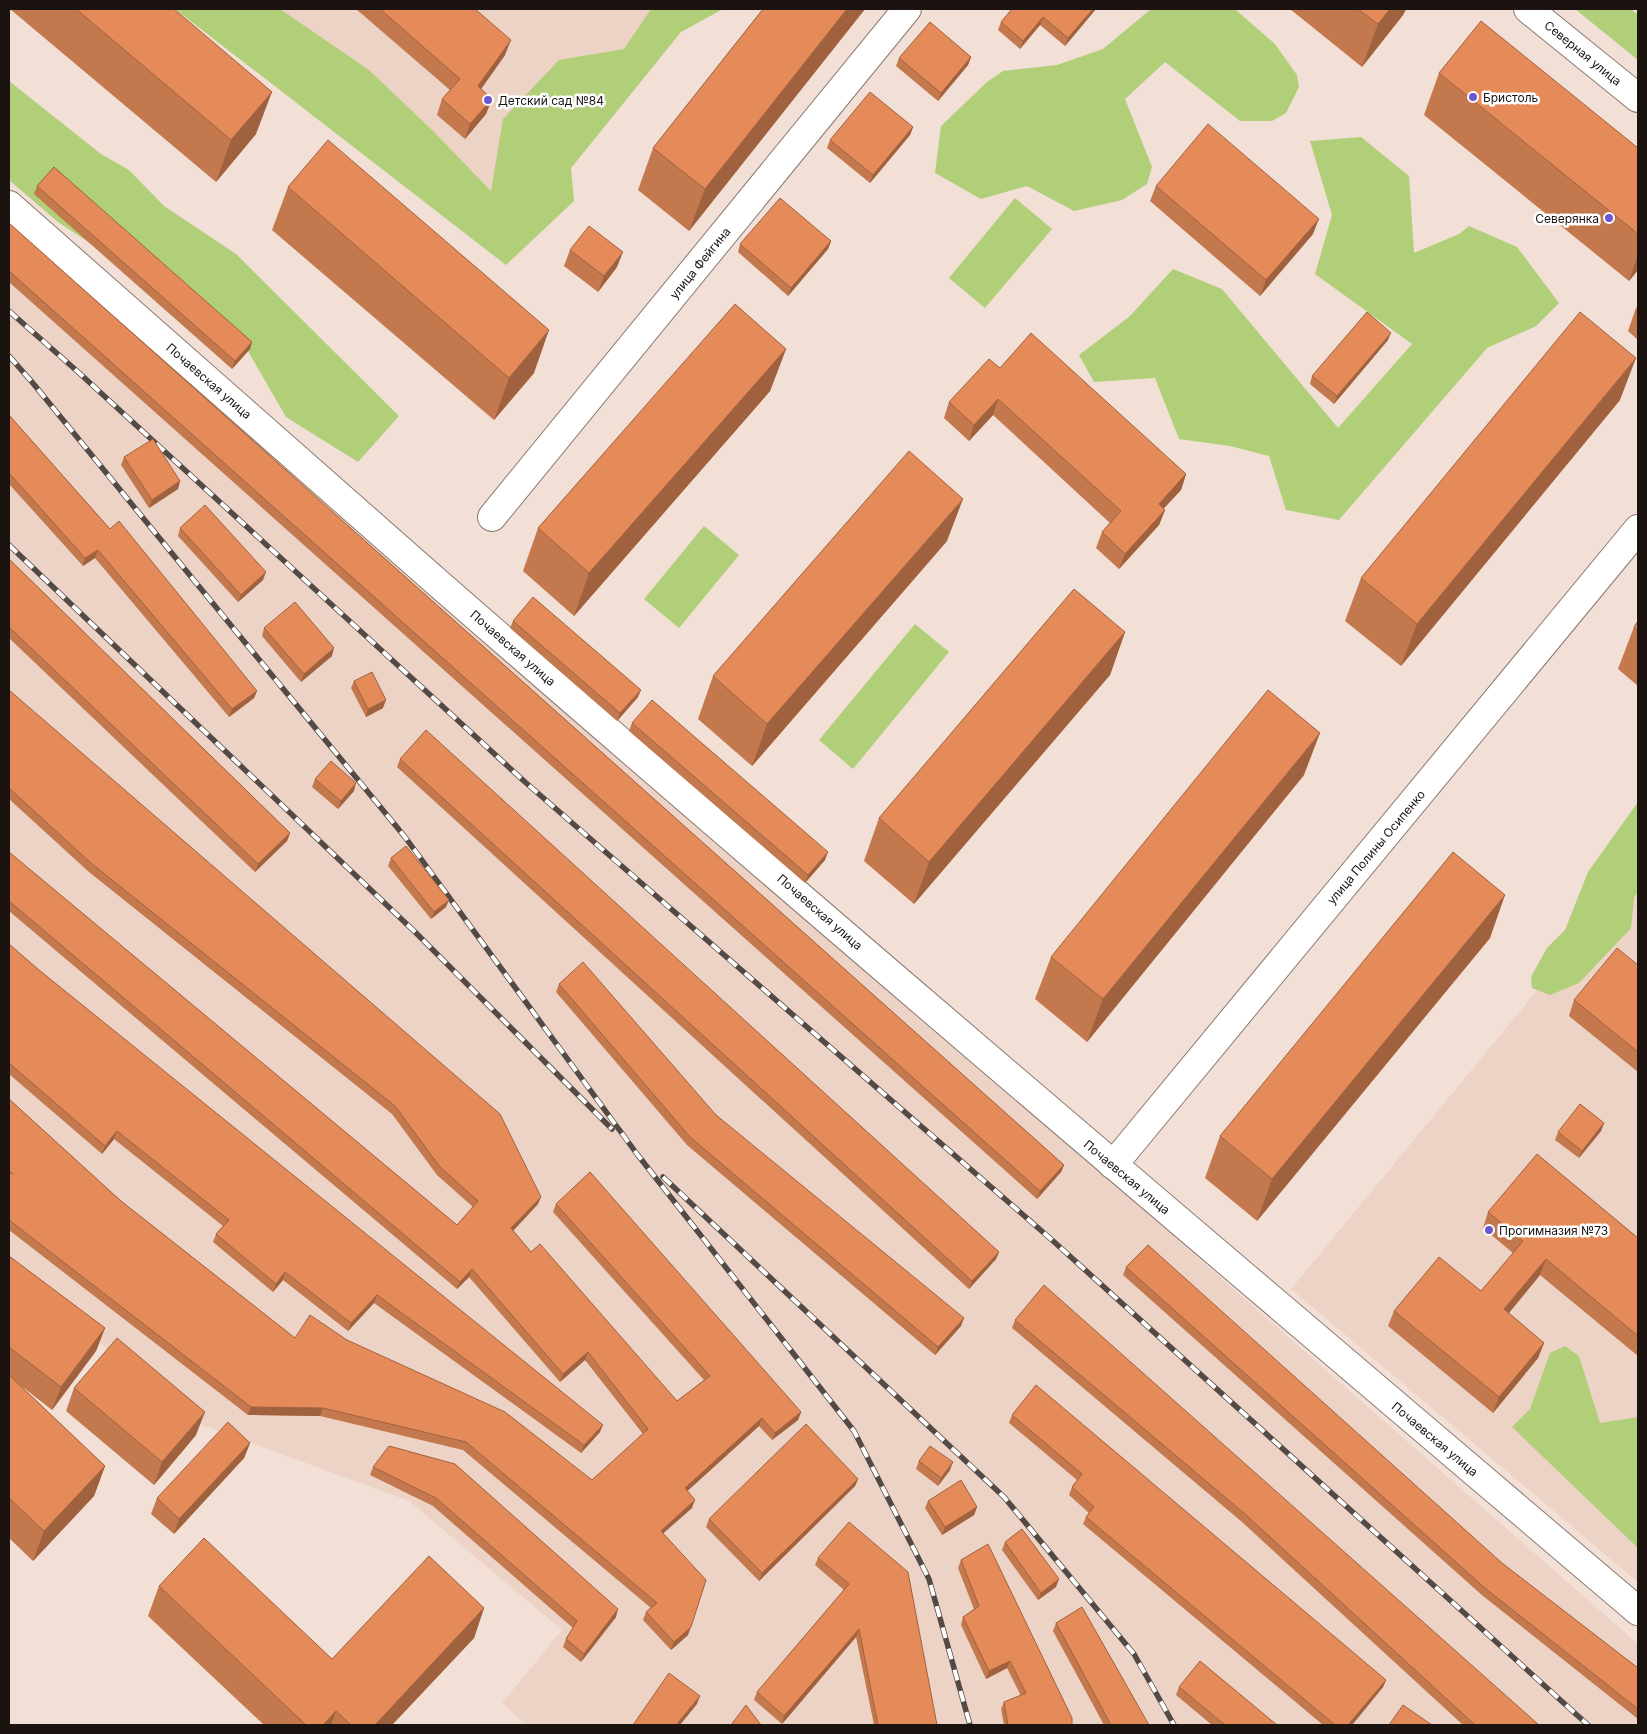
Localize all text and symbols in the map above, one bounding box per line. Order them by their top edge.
street label: Северная улица [1541,17,1625,89]
place label: Бристоль [1483,90,1539,105]
marker: Бристоль [1467,91,1479,103]
place label: Детский сад №84 [498,93,604,108]
marker: Детский сад №84 [482,94,494,106]
place label: Северянка [1535,211,1599,226]
marker: Северянка [1603,212,1615,224]
street label: улица Фейгина [667,224,733,302]
street label: Почаевская улица [163,340,255,422]
street label: Почаевская улица [467,607,559,689]
street label: улица Полины Осипенко [1324,787,1428,907]
street label: Почаевская улица [774,871,866,953]
street label: Почаевская улица [1081,1137,1173,1217]
place label: Прогимназия №73 [1499,1223,1608,1238]
marker: Прогимназия №73 [1483,1224,1495,1236]
street label: Почаевская улица [1389,1399,1481,1479]

